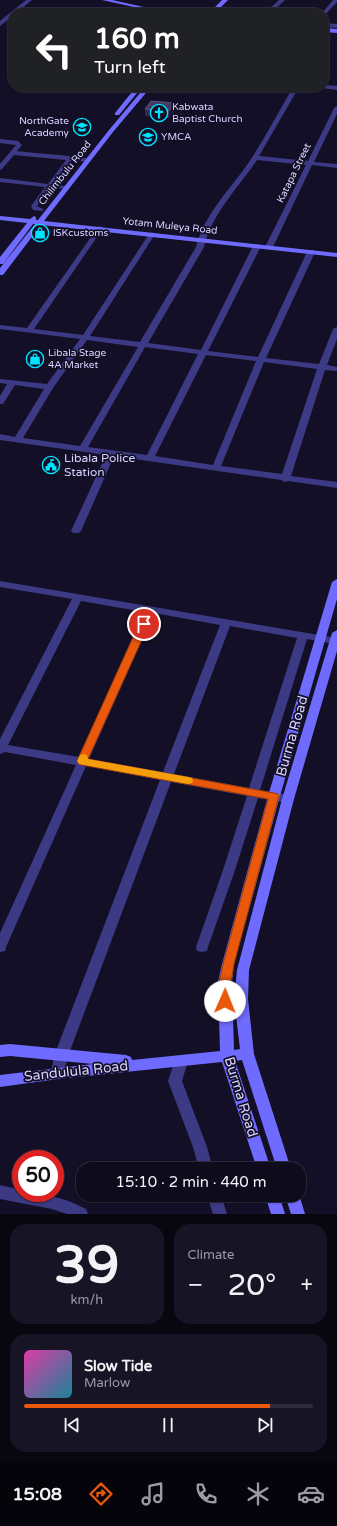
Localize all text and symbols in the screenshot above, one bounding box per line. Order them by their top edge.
text: 160 m [94,22,180,56]
icon: left [28,24,80,76]
text: Turn left [94,56,166,78]
place label: Kabwata Baptist Church [172,101,243,125]
church icon: Kabwata Baptist Church [149,103,169,123]
place label: NorthGate Academy [19,115,70,139]
school or university icon: NorthGate Academy [72,117,92,137]
school or university icon: YMCA [138,127,158,147]
place label: YMCA [161,131,191,143]
street label: Chilimbulu Road [36,138,94,208]
street label: Katapa Street [274,141,314,205]
street label: Yotam Muleya Road [122,215,218,237]
shop icon: lSKcustoms [30,223,50,243]
place label: lSKcustoms [53,227,108,239]
place label: Libala Stage 4A Market [48,347,107,371]
shop icon: Libala Stage 4A Market [25,349,45,369]
place label: Libala Police Station [64,451,136,479]
public building icon: Libala Police Station [41,455,61,475]
pin [127,607,161,641]
icon: arrive [133,613,155,635]
street label: Burma Road [272,694,312,778]
position arrow [204,980,246,1022]
street label: Burma Road [221,1055,261,1139]
street label: Sandulula Road [23,1057,129,1085]
speed limit sign: 50 [12,1150,64,1202]
text: 15:10 · 2 min · 440 m [116,1173,266,1191]
text: 39 [54,1234,119,1297]
text: Climate [188,1247,234,1263]
text: 20° [227,1267,276,1304]
text: − [188,1272,203,1298]
text: + [301,1272,313,1298]
text: km/h [70,1292,103,1308]
text: Slow Tide [84,1357,152,1375]
text: Marlow [84,1375,130,1391]
icon: previous [61,1414,83,1436]
icon: pause [157,1414,179,1436]
icon: next [254,1414,276,1436]
icon: directions [87,1480,115,1508]
icon: music [139,1480,167,1508]
icon: phone [192,1480,220,1508]
icon: climate [244,1480,272,1508]
icon: car [297,1480,325,1508]
text: 15:08 [12,1483,62,1505]

